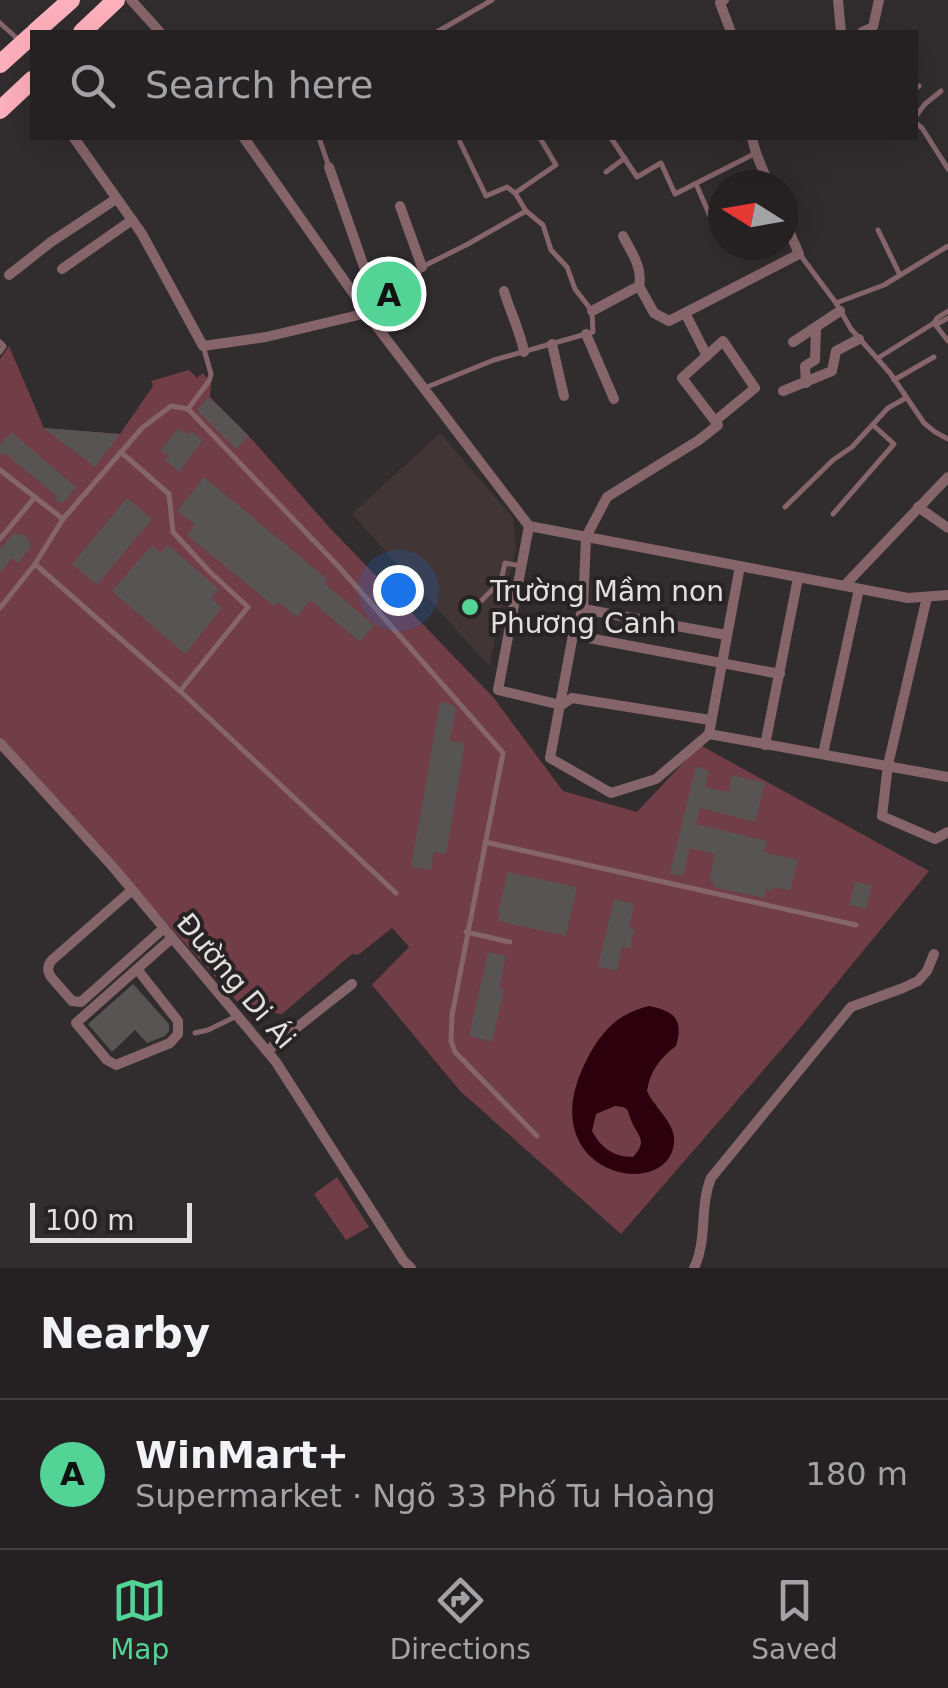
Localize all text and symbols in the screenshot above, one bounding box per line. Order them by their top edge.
search box [30,30,918,140]
icon: search [65,58,120,113]
text: Search here [145,63,373,107]
north arrow [708,170,798,260]
pin: A [356,256,422,332]
your location [373,565,424,616]
place label: Trường Mầm non Phương Canh [489,575,724,640]
marker: Trường Mầm non Phương Canh [459,596,481,618]
street label: Đường Di Ái [170,906,303,1055]
scale bar [30,1198,192,1242]
text: 100 m [45,1204,135,1237]
text: Nearby [40,1309,210,1358]
text: WinMart+ [135,1433,349,1477]
text: A [60,1455,85,1493]
text: 180 m [806,1455,908,1493]
text: Supermarket · Ngõ 33 Phố Tu Hoàng [135,1477,715,1515]
tab: Map [110,1573,169,1666]
tab: Directions [390,1573,531,1666]
tab: Saved [751,1573,838,1666]

